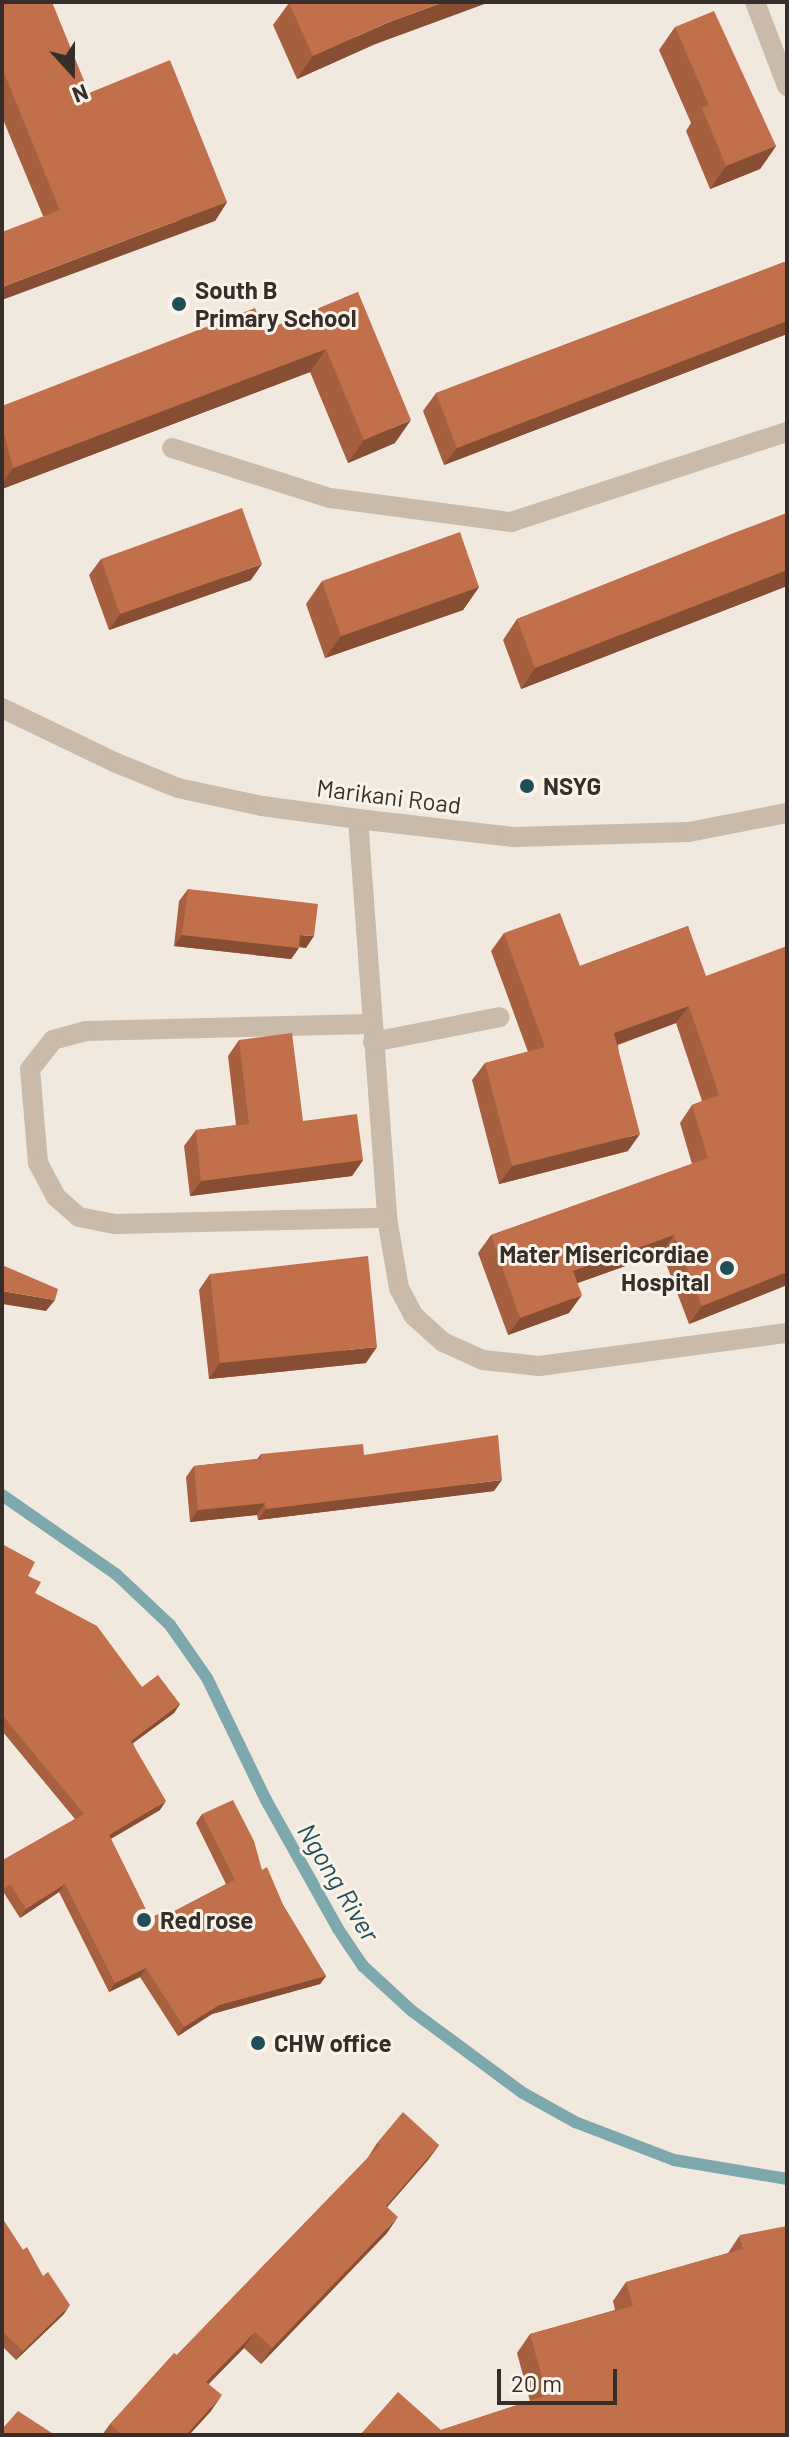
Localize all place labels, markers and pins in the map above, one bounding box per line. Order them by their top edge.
place label: South B Primary School [195,276,357,332]
marker: South B Primary School [170,295,188,313]
place label: NSYG [543,772,601,800]
marker: NSYG [518,777,536,795]
place label: Mater Misericordiae Hospital [499,1240,709,1296]
marker: Mater Misericordiae Hospital [716,1257,738,1279]
place label: Red rose [160,1906,253,1934]
marker: Red rose [135,1911,153,1929]
place label: CHW office [274,2029,392,2057]
marker: CHW office [249,2034,267,2052]

